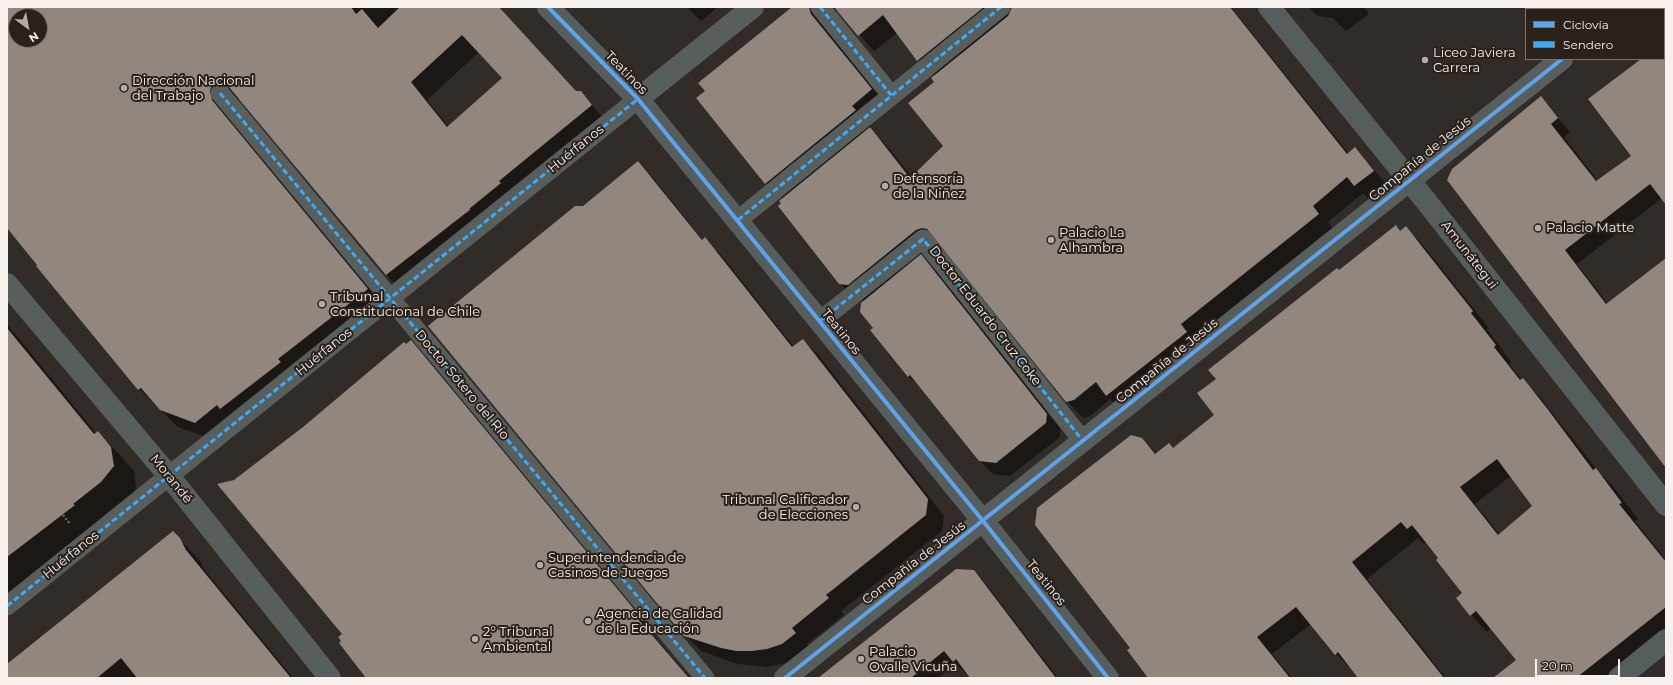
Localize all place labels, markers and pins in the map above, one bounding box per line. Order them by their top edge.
place label: Liceo Javiera Carrera [1433,45,1516,76]
marker: Liceo Javiera Carrera [1420,55,1430,65]
place label: Dirección Nacional del Trabajo [132,73,254,104]
marker: Dirección Nacional del Trabajo [119,83,129,93]
place label: Defensoría de la Niñez [893,171,965,202]
marker: Defensoría de la Niñez [880,181,890,191]
place label: Palacio Matte [1546,220,1634,236]
marker: Palacio Matte [1533,223,1543,233]
place label: Palacio La Alhambra [1059,225,1125,256]
marker: Palacio La Alhambra [1046,235,1056,245]
place label: Tribunal Constitucional de Chile [330,289,480,320]
marker: Tribunal Constitucional de Chile [317,299,327,309]
place label: Tribunal Calificador de Elecciones [722,492,848,523]
marker: Tribunal Calificador de Elecciones [851,502,861,512]
place label: Superintendencia de Casinos de Juegos [548,550,684,581]
marker: Superintendencia de Casinos de Juegos [535,560,545,570]
place label: Agencia de Calidad de la Educación [596,606,722,637]
marker: Agencia de Calidad de la Educación [583,616,593,626]
place label: 2° Tribunal Ambiental [483,624,553,655]
marker: 2° Tribunal Ambiental [470,634,480,644]
place label: Palacio Ovalle Vicuña [869,644,957,675]
marker: Palacio Ovalle Vicuña [856,654,866,664]

